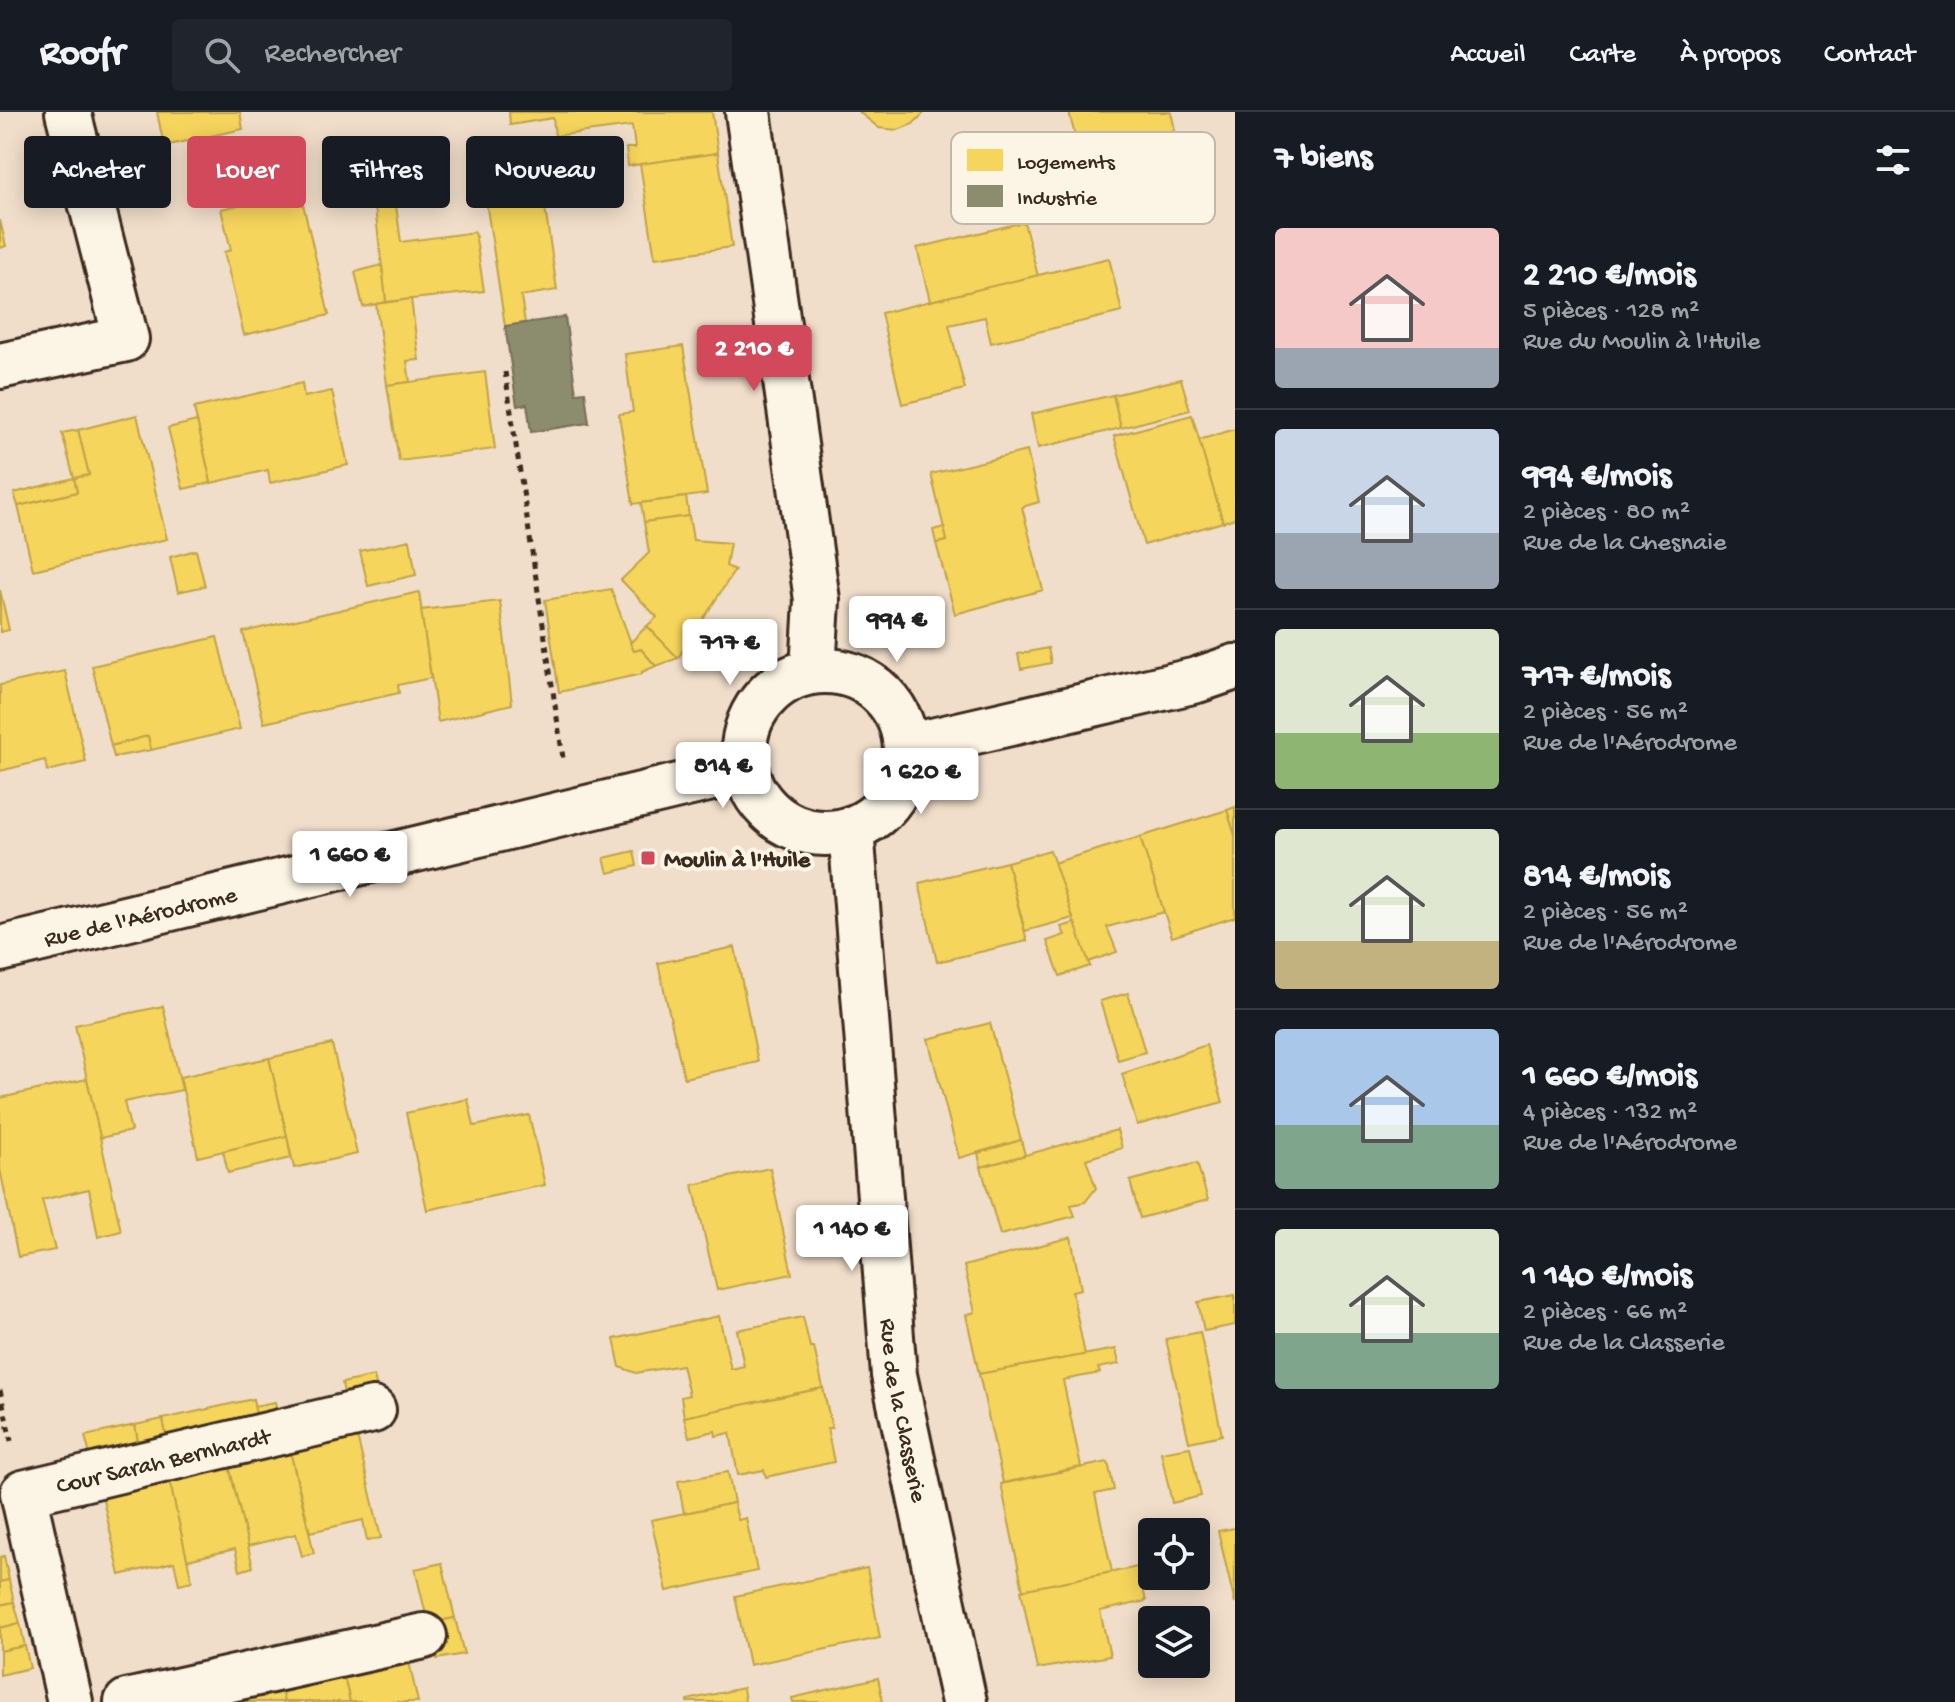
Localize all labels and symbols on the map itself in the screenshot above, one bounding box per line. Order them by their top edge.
legend [951,132,1215,224]
text: Logements [1017,151,1116,177]
text: Industrie [1017,187,1098,213]
pin: 2 210 € [680,325,828,393]
pin: 994 € [841,596,953,664]
pin: 717 € [674,619,786,687]
pin: 814 € [667,742,779,810]
pin: 1 620 € [847,748,995,816]
pin: 1 660 € [276,831,424,899]
place label: Moulin à l'Huile [664,847,812,876]
marker: Moulin à l'Huile [639,849,657,867]
street label: Rue de l'Aérodrome [41,881,241,956]
pin: 1 140 € [778,1205,926,1273]
street label: Rue de la Classerie [872,1318,932,1506]
street label: Cour Sarah Bernhardt [54,1423,276,1503]

